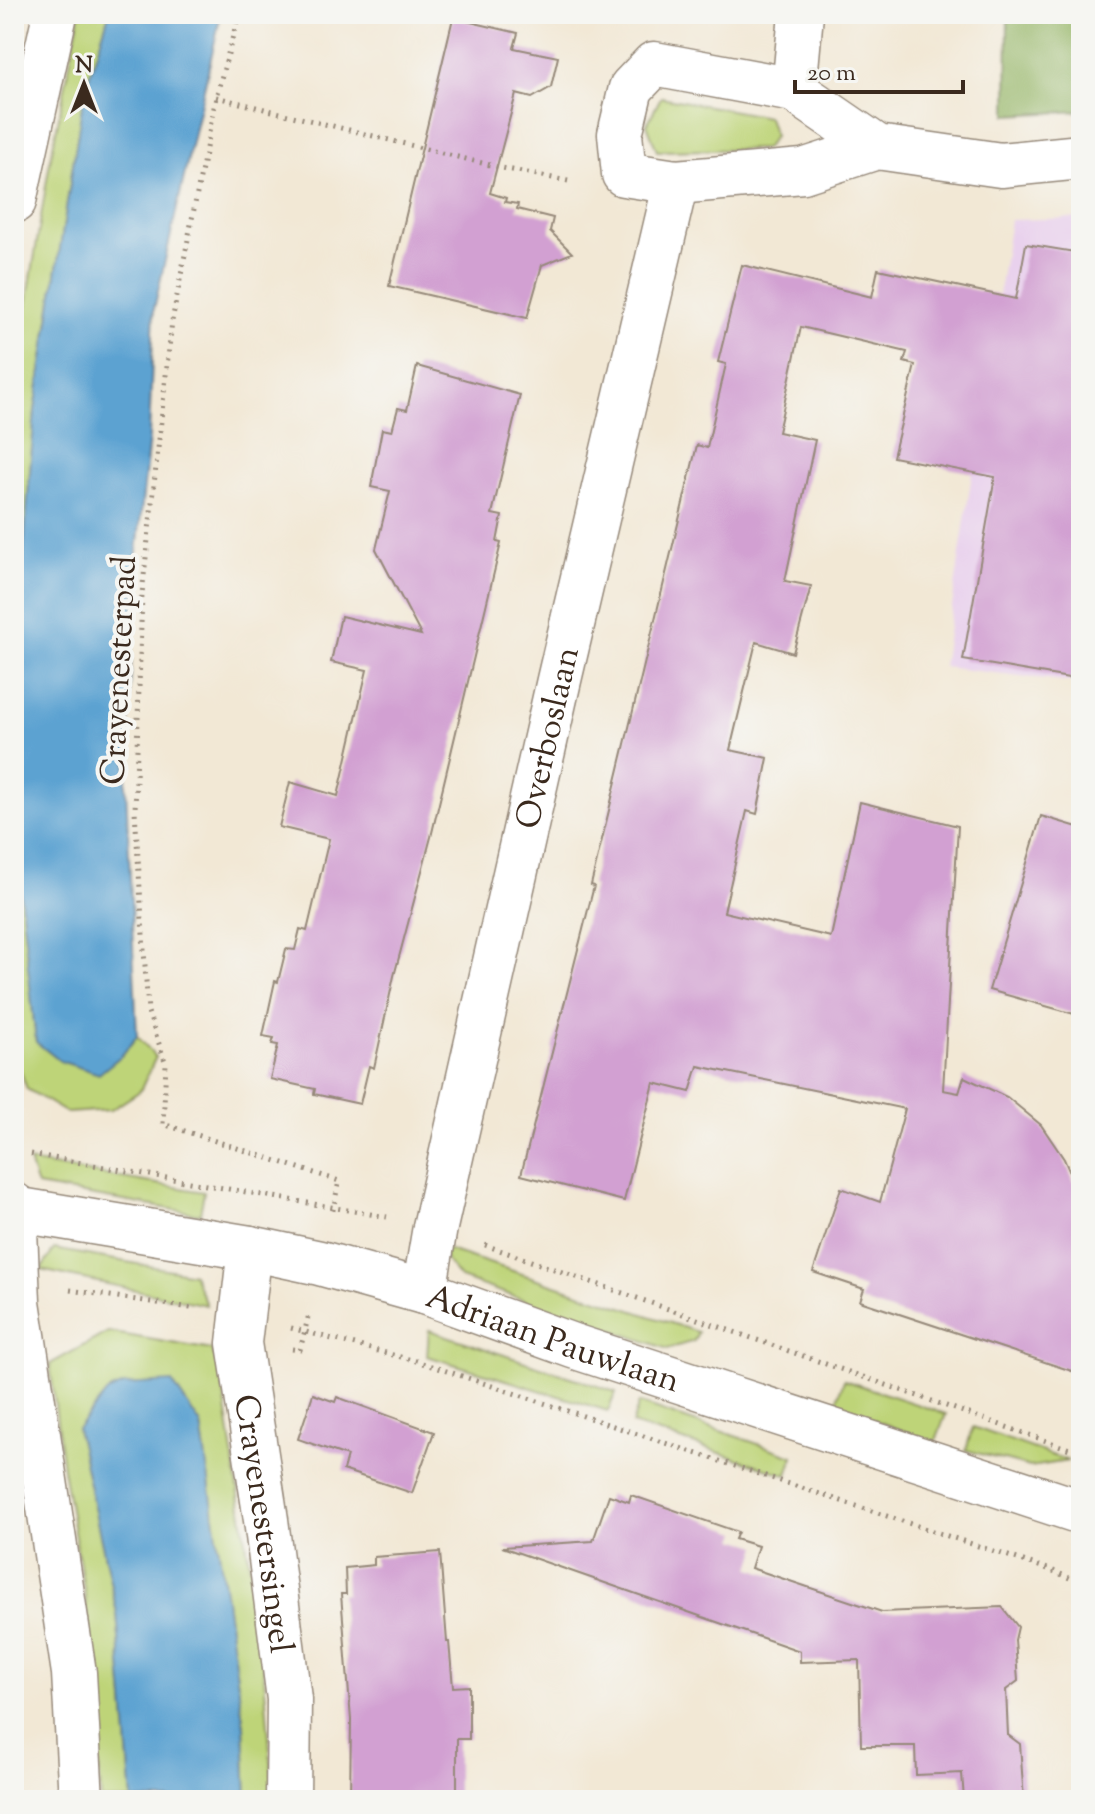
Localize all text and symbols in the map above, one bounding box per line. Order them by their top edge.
north arrow [44,44,124,124]
scale bar [795,44,963,94]
text: N [75,51,93,83]
text: 20 m [807,57,856,91]
street label: Crayenesterpad [90,554,151,786]
street label: Overboslaan [505,642,594,834]
street label: Adriaan Pauwlaan [419,1274,686,1407]
street label: Crayenestersingel [219,1391,304,1656]

